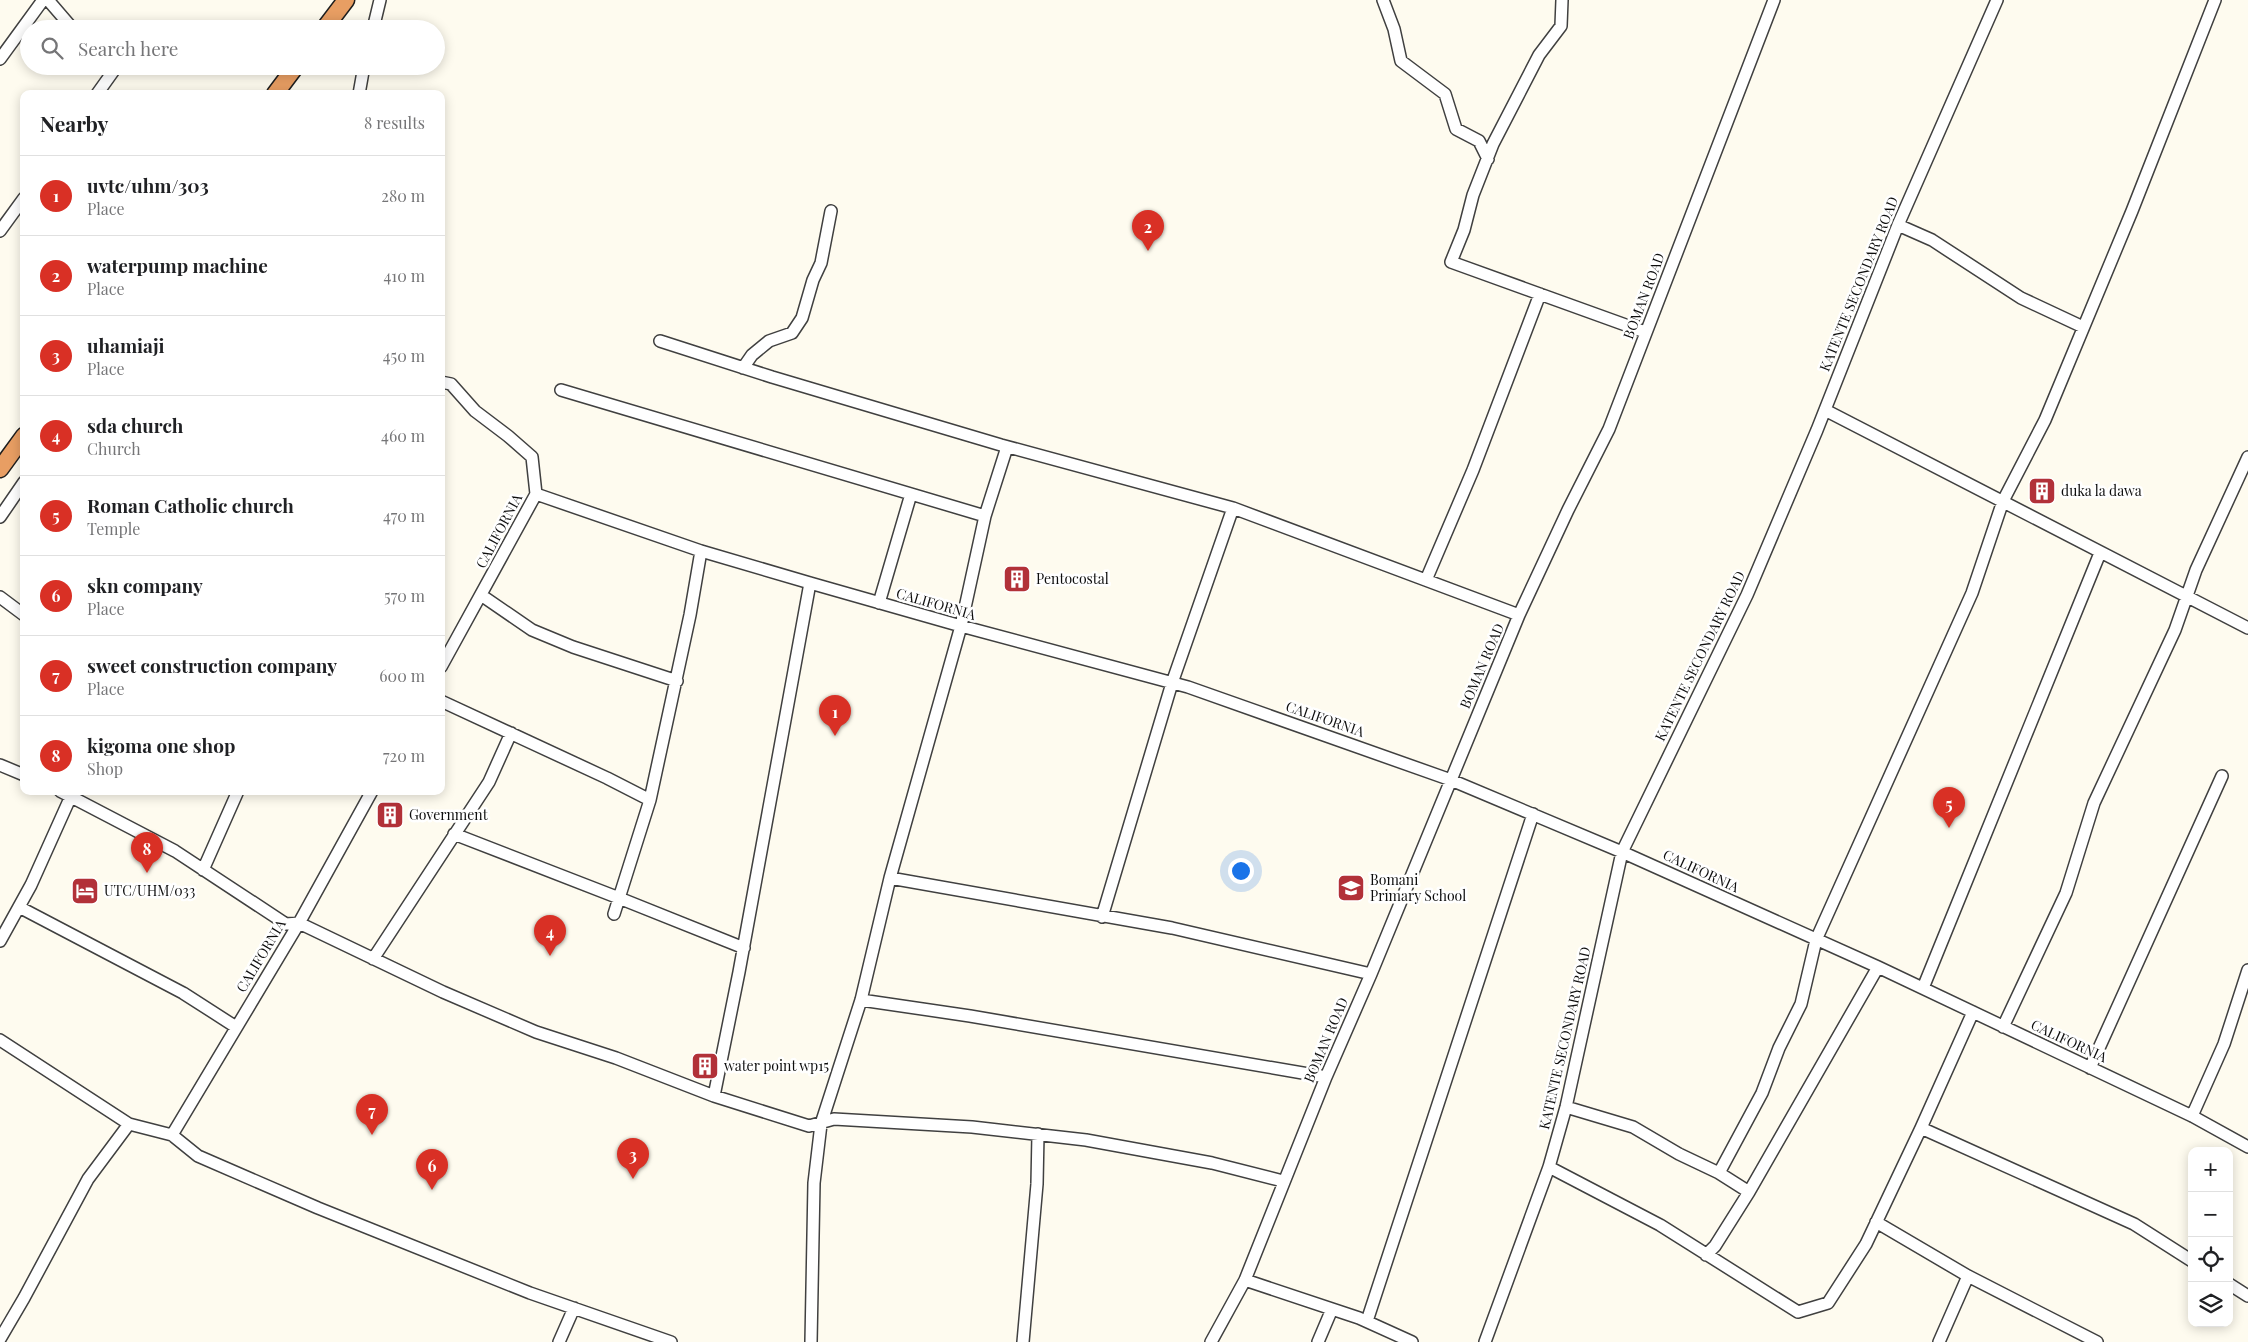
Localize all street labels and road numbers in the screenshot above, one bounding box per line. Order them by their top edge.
street label: KATENTE SECONDARY ROAD [1815,194,1902,374]
street label: BOMAN ROAD [1618,250,1669,342]
street label: CALIFORNIA [471,490,526,571]
street label: KATENTE SECONDARY ROAD [1650,568,1749,744]
street label: CALIFORNIA [894,583,978,624]
street label: BOMAN ROAD [1455,620,1508,711]
street label: CALIFORNIA [1283,696,1367,741]
street label: CALIFORNIA [1660,845,1742,897]
street label: CALIFORNIA [231,916,290,996]
street label: KATENTE SECONDARY ROAD [1534,945,1595,1131]
street label: BOMAN ROAD [1299,994,1352,1085]
street label: CALIFORNIA [2028,1015,2110,1067]

